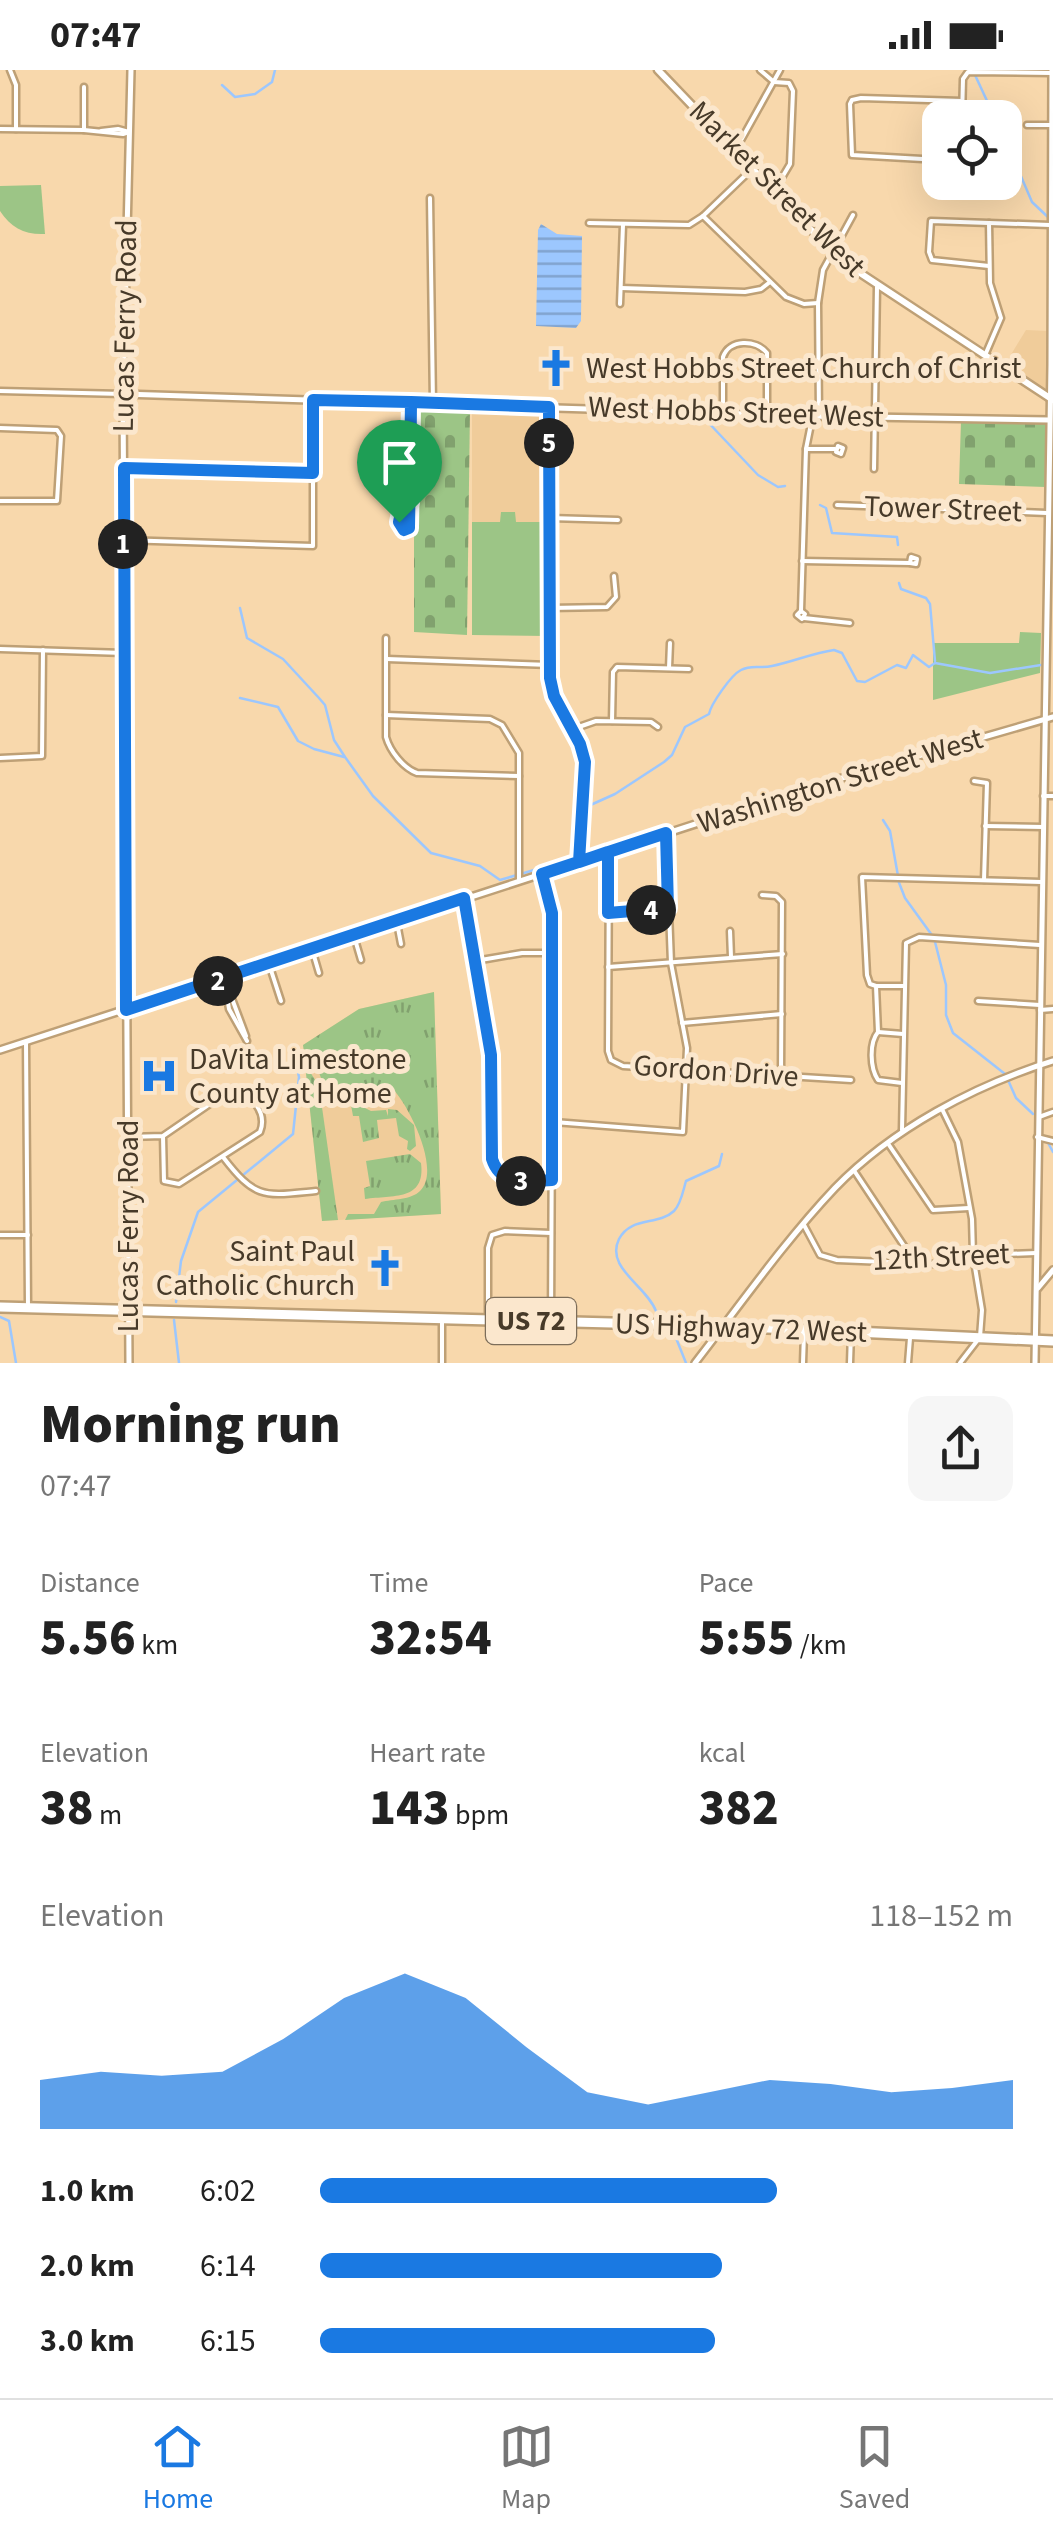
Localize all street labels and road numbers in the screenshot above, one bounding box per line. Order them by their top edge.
street label: Market Street West [679,91,875,287]
street label: Lucas Ferry Road [102,219,148,433]
street label: West Hobbs Street West [587,385,885,439]
street label: Tower Street [863,485,1023,533]
street label: Washington Street West [692,717,988,845]
street label: Gordon Drive [632,1044,800,1098]
street label: Lucas Ferry Road [107,1120,150,1332]
street label: 12th Street [871,1232,1011,1282]
road number: US 72 [486,1298,576,1344]
street label: US Highway 72 West [614,1302,868,1354]

